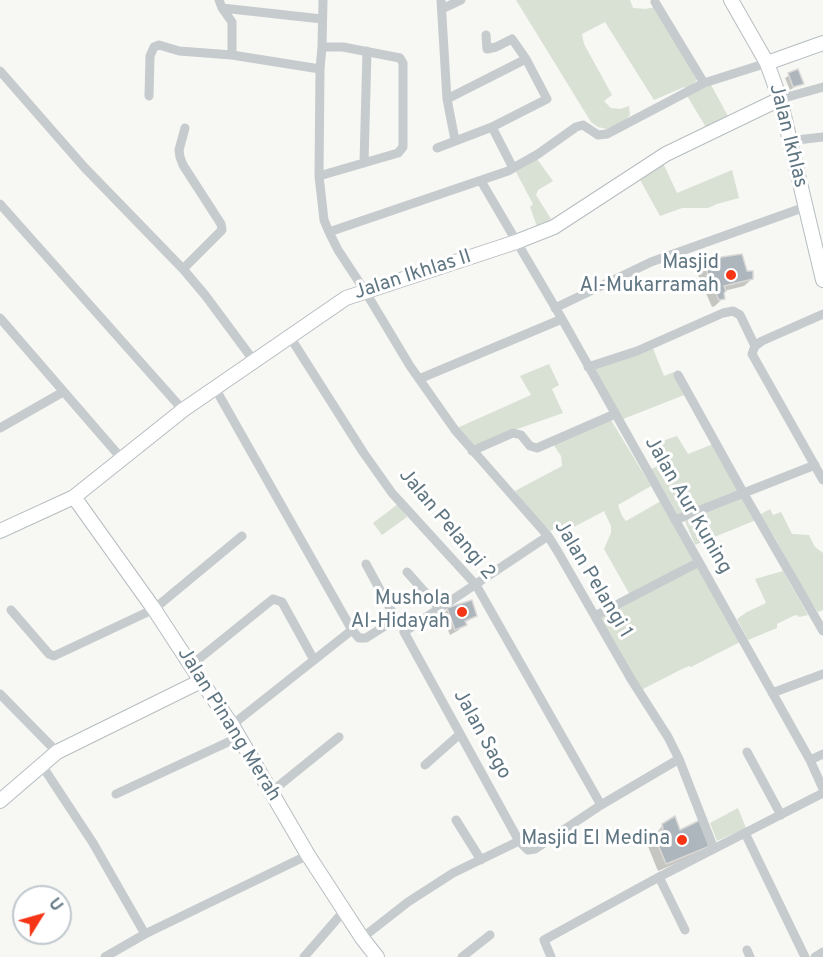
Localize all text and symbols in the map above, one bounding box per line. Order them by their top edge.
street label: Jalan Ikhlas [763,82,811,190]
street label: Jalan Ikhlas II [351,246,475,306]
place label: Masjid Al-Mukarramah [580,252,719,299]
marker: Masjid Al-Mukarramah [724,268,738,282]
street label: Jalan Aur Kuning [638,433,736,579]
street label: Jalan Pelangi 2 [393,465,499,585]
street label: Jalan Pelangi 1 [547,517,637,643]
place label: Mushola Al-Hidayah [351,588,450,635]
marker: Mushola Al-Hidayah [455,605,469,619]
street label: Jalan Pinang Merah [171,644,285,806]
street label: Jalan Sago [447,686,515,784]
place label: Masjid El Medina [521,828,670,852]
marker: Masjid El Medina [675,833,689,847]
north arrow [12,885,72,945]
text: U [43,895,66,916]

